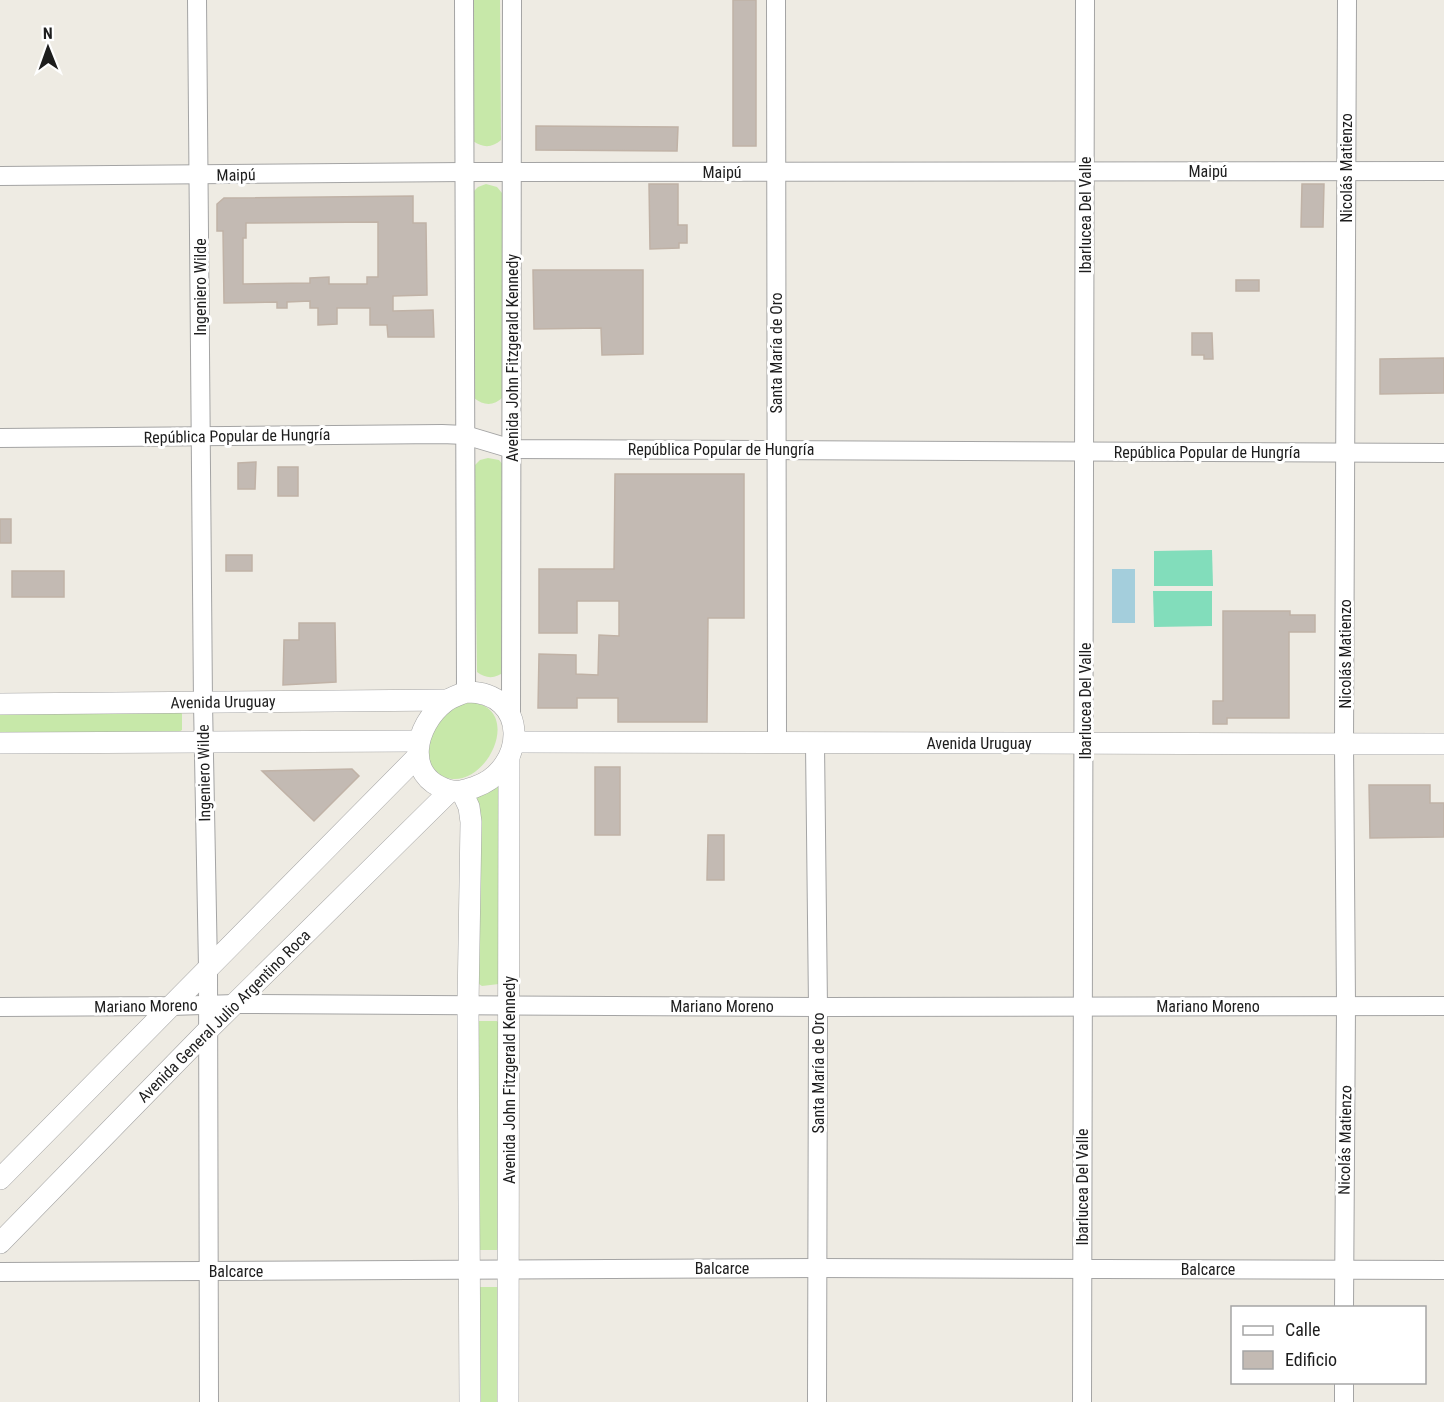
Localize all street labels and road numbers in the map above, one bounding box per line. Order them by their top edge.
street label: Nicolás Matienzo [1337,113,1356,223]
street label: Ibarlucea Del Valle [1076,156,1095,274]
street label: Maipú [1188,162,1228,181]
street label: Maipú [702,163,742,182]
street label: Maipú [216,165,256,185]
street label: Ingeniero Wilde [191,238,210,336]
street label: Avenida John Fitzgerald Kennedy [503,254,522,462]
street label: Santa María de Oro [767,293,786,413]
street label: República Popular de Hungría [144,425,330,447]
street label: República Popular de Hungría [628,440,814,459]
street label: República Popular de Hungría [1114,443,1300,462]
street label: Nicolás Matienzo [1336,599,1355,709]
street label: Ibarlucea Del Valle [1076,642,1095,760]
street label: Avenida Uruguay [170,692,276,712]
street label: Ingeniero Wilde [194,724,214,822]
street label: Avenida Uruguay [926,734,1032,753]
street label: Avenida General Julio Argentino Roca [134,926,314,1106]
street label: Avenida John Fitzgerald Kennedy [500,976,519,1184]
street label: Mariano Moreno [94,996,198,1016]
street label: Mariano Moreno [670,997,774,1016]
street label: Mariano Moreno [1156,997,1260,1016]
street label: Santa María de Oro [809,1013,828,1133]
street label: Nicolás Matienzo [1335,1085,1355,1195]
street label: Ibarlucea Del Valle [1073,1128,1092,1246]
street label: Balcarce [695,1259,749,1278]
street label: Balcarce [1181,1260,1235,1279]
street label: Balcarce [209,1262,263,1281]

